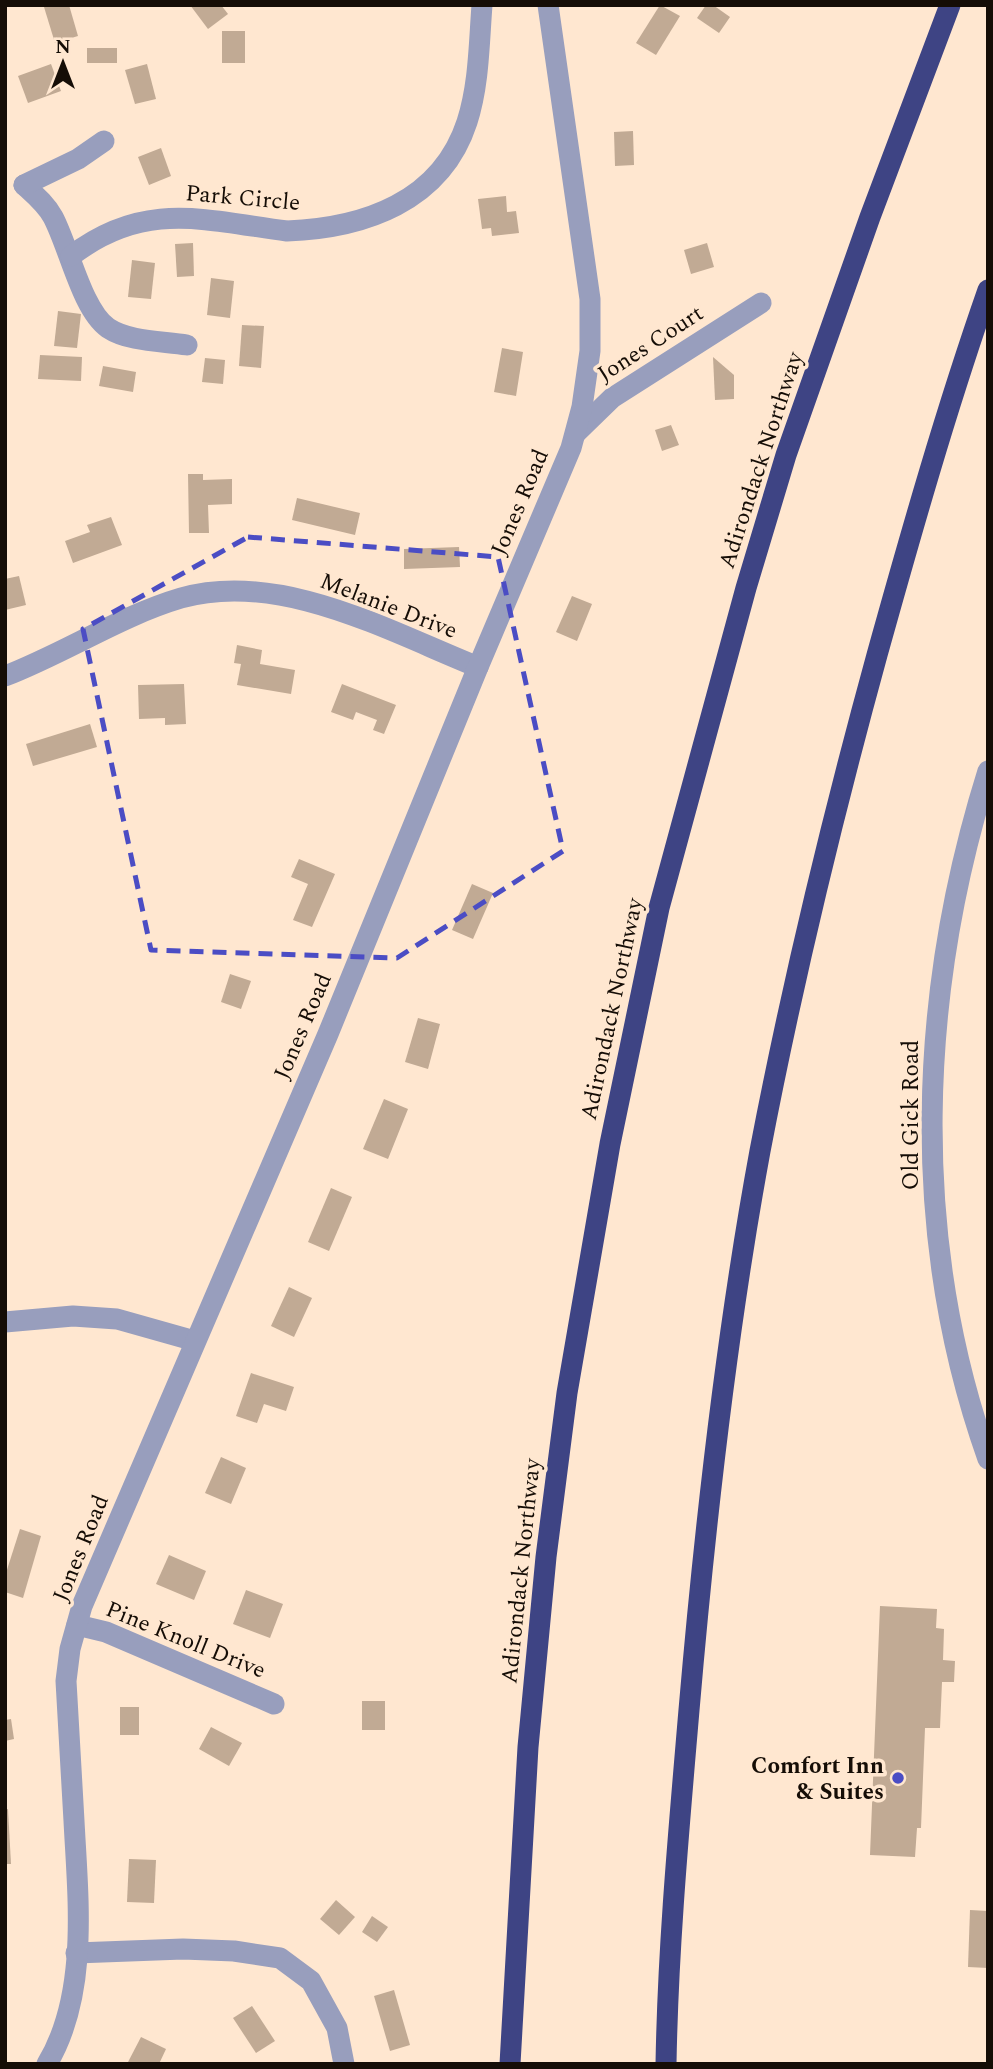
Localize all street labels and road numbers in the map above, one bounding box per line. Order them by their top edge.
street label: Park Circle [184,176,302,221]
street label: Jones Court [591,297,711,392]
street label: Adirondack Northway [710,347,813,573]
street label: Jones Road [482,444,559,561]
street label: Melanie Drive [315,564,462,649]
street label: Adirondack Northway [572,894,653,1124]
street label: Jones Road [265,968,342,1085]
street label: Old Gick Road [894,1040,929,1190]
street label: Adirondack Northway [492,1456,551,1685]
street label: Jones Road [44,1490,119,1607]
street label: Pine Knoll Drive [100,1592,271,1688]

